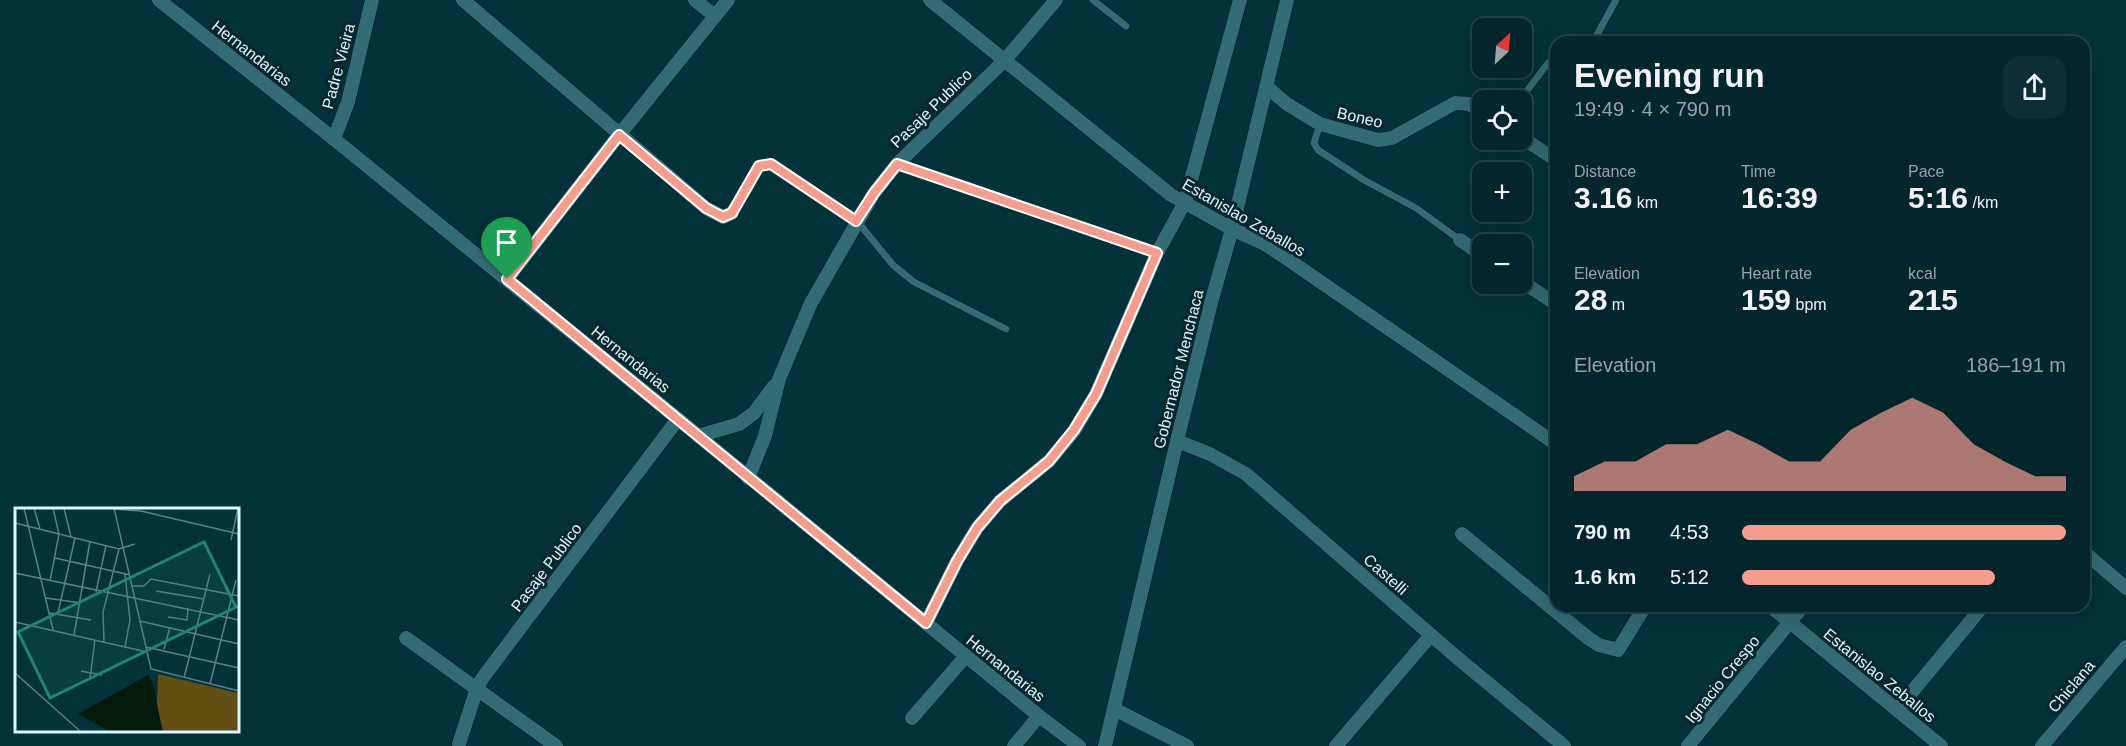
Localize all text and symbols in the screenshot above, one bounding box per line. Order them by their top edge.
street label: Hernandarias [209,17,295,90]
north arrow [1472,18,1532,78]
map controls [1472,18,1532,294]
street label: Padre Vieira [319,21,358,111]
button: share [2003,56,2066,119]
text: Evening run [1574,57,1765,94]
street label: Pasaje Publico [887,65,975,151]
button: locate [1472,90,1532,150]
text: 19:49 · 4 × 790 m [1574,98,1731,120]
street label: Boneo [1335,104,1384,131]
button: + [1472,162,1532,222]
text: Distance [1574,163,1636,180]
text: Time [1741,163,1776,180]
text: Pace [1908,163,1944,180]
street label: Estanislao Zeballos [1179,175,1308,259]
text: 3.16 [1574,181,1632,214]
text: 16:39 [1741,181,1818,214]
text: 5:16 [1908,181,1968,214]
text: km [1632,194,1658,211]
text: /km [1968,194,1998,211]
pin [481,217,532,279]
icon: arrive [490,226,523,259]
button: − [1472,234,1532,294]
text: Elevation [1574,265,1640,282]
text: Heart rate [1741,265,1812,282]
text: kcal [1908,265,1936,282]
text: 28 [1574,283,1607,316]
text: 159 [1741,283,1791,316]
text: 215 [1908,283,1958,316]
street label: Gobernador Menchaca [1150,288,1207,451]
text: m [1607,296,1625,313]
text: bpm [1791,296,1827,313]
street label: Hernandarias [588,323,673,396]
text: Elevation [1574,354,1656,376]
text: 186–191 m [1966,354,2066,376]
inset map [15,508,238,731]
street label: Pasaje Publico [508,520,585,615]
text: 790 m [1574,521,1631,543]
text: 4:53 [1670,521,1709,543]
street label: Castelli [1360,551,1411,598]
text: 1.6 km [1574,566,1636,588]
text: 5:12 [1670,566,1709,588]
street label: Estanislao Zeballos [1820,625,1939,726]
street label: Hernandarias [963,632,1048,705]
street label: Ignacio Crespo [1682,632,1763,726]
street label: Chiclana [2045,657,2098,716]

